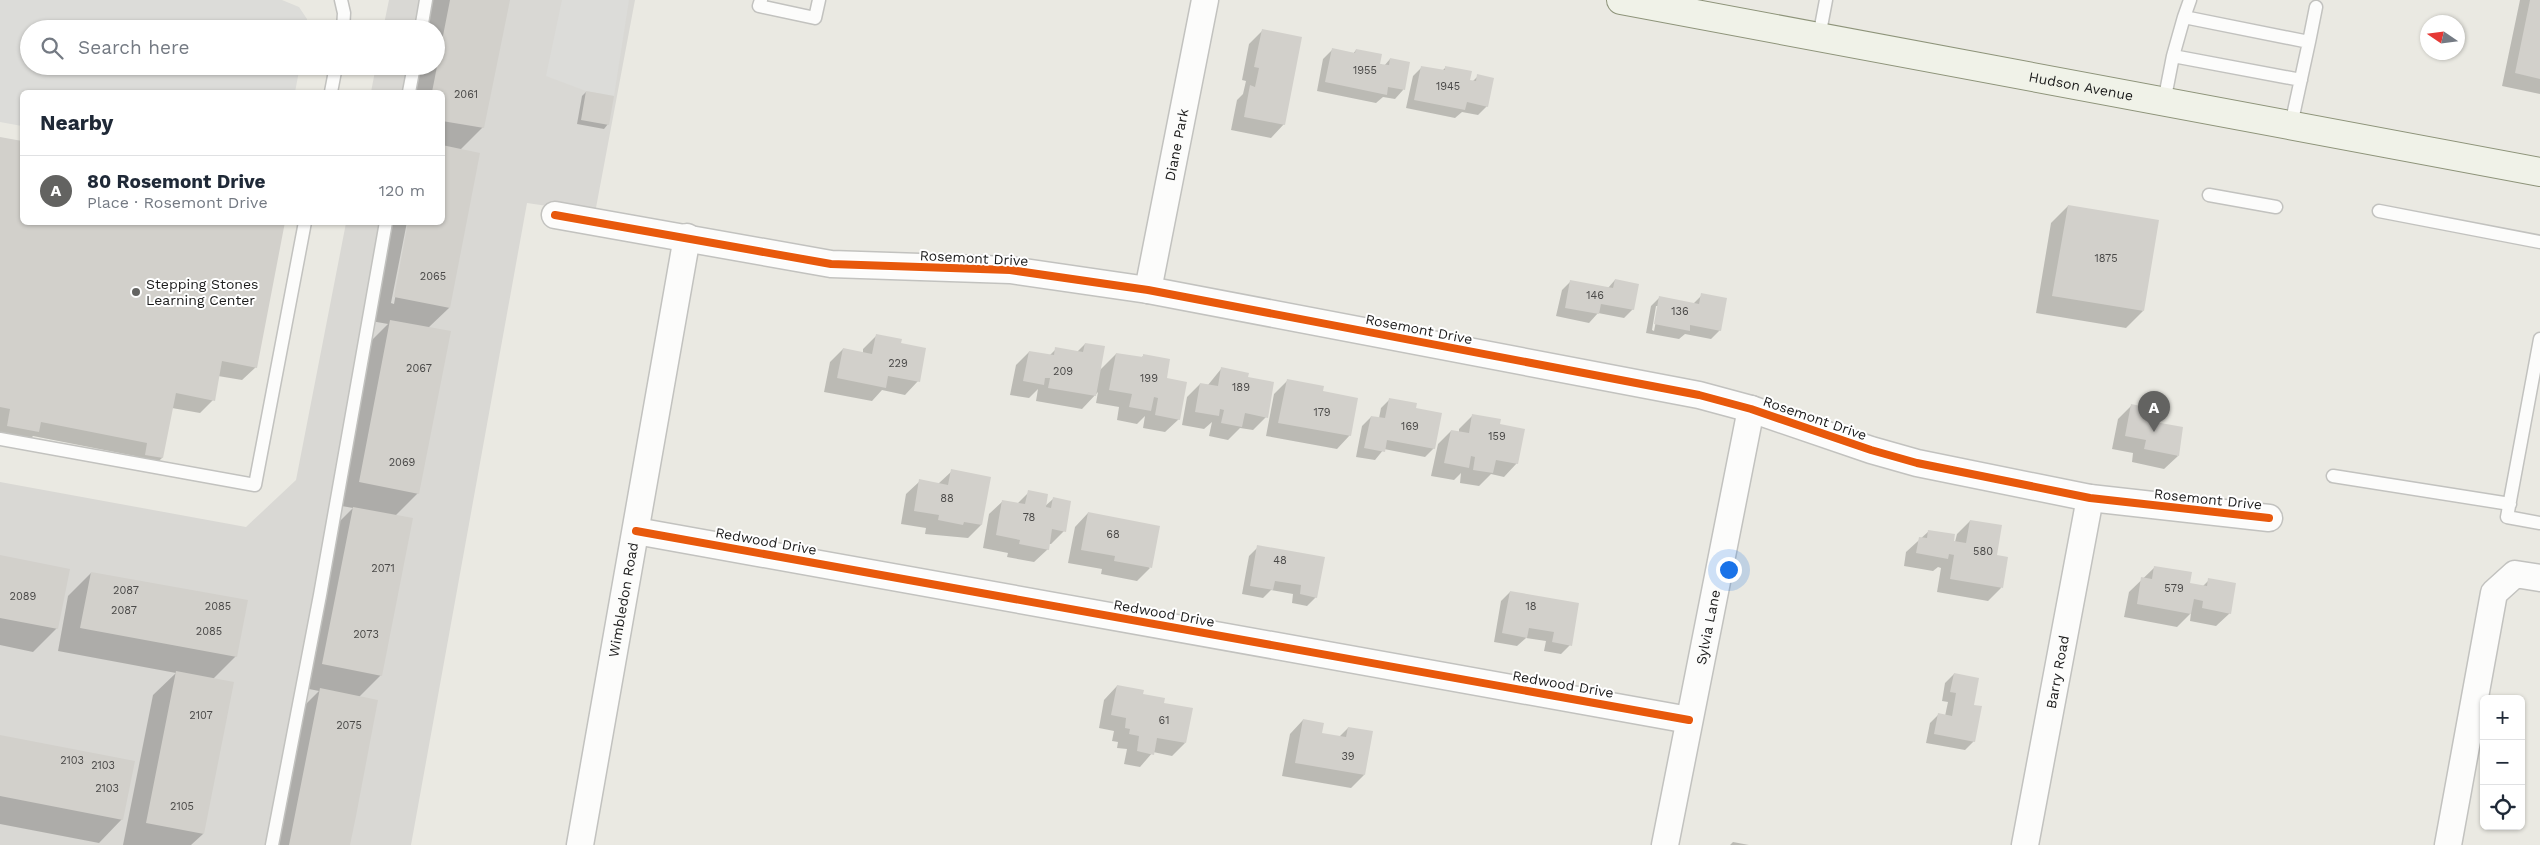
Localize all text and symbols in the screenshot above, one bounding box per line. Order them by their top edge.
north arrow [2420,15,2465,60]
search box [20,20,445,75]
icon: search [38,34,66,62]
text: Search here [78,36,189,59]
house number: 1955 [1353,64,1377,77]
street label: Hudson Avenue [2028,68,2134,104]
house number: 1945 [1436,80,1460,93]
house number: 2061 [454,88,478,101]
street label: Diane Park [1162,107,1191,182]
text: Nearby [40,110,113,135]
text: 80 Rosemont Drive [87,170,266,193]
text: A [51,181,61,200]
text: 120 m [379,181,425,200]
text: Place · Rosemont Drive [87,193,268,212]
street label: Rosemont Drive [919,247,1029,269]
house number: 1875 [2094,252,2118,265]
house number: 2065 [420,270,446,283]
place label: Stepping Stones Learning Center [146,276,258,308]
marker: Stepping Stones Learning Center [130,286,142,298]
house number: 146 [1586,289,1604,302]
house number: 136 [1671,305,1689,318]
street label: Rosemont Drive [1364,311,1474,347]
house number: 229 [888,357,908,370]
house number: 2067 [406,362,432,375]
house number: 209 [1053,365,1073,378]
house number: 199 [1140,372,1158,385]
house number: 189 [1232,381,1250,394]
pin: A [2138,391,2170,432]
street label: Rosemont Drive [1761,393,1869,443]
house number: 179 [1313,406,1331,419]
house number: 169 [1401,420,1419,433]
house number: 159 [1488,430,1506,443]
house number: 2069 [389,456,416,469]
street label: Rosemont Drive [2153,485,2263,513]
house number: 88 [940,492,954,505]
house number: 78 [1023,511,1036,524]
street label: Redwood Drive [714,524,818,558]
house number: 68 [1106,528,1120,541]
street label: Wimbledon Road [605,541,641,659]
house number: 580 [1973,545,1993,558]
house number: 48 [1273,554,1287,567]
your location [1716,557,1742,583]
house number: 2071 [371,562,395,575]
house number: 579 [2164,582,2184,595]
house number: 2087 [113,584,139,597]
street label: Sylvia Lane [1693,588,1723,666]
house number: 2089 [10,590,37,603]
street label: Redwood Drive [1112,596,1216,630]
house number: 2085 [205,600,231,613]
house number: 18 [1525,600,1537,613]
house number: 2087 [111,604,137,617]
house number: 2085 [196,625,222,638]
house number: 2073 [353,628,379,641]
street label: Barry Road [2043,634,2072,710]
street label: Redwood Drive [1511,667,1615,701]
map controls [2480,695,2525,830]
button: + [2480,695,2525,740]
house number: 2107 [189,709,213,722]
house number: 61 [1159,714,1169,727]
house number: 2075 [336,719,362,732]
button: − [2480,740,2525,785]
house number: 39 [1341,750,1355,763]
house number: 2103 [60,754,84,767]
house number: 2103 [91,759,115,772]
house number: 2103 [95,782,119,795]
button: locate [2480,785,2525,830]
house number: 2105 [170,800,194,813]

